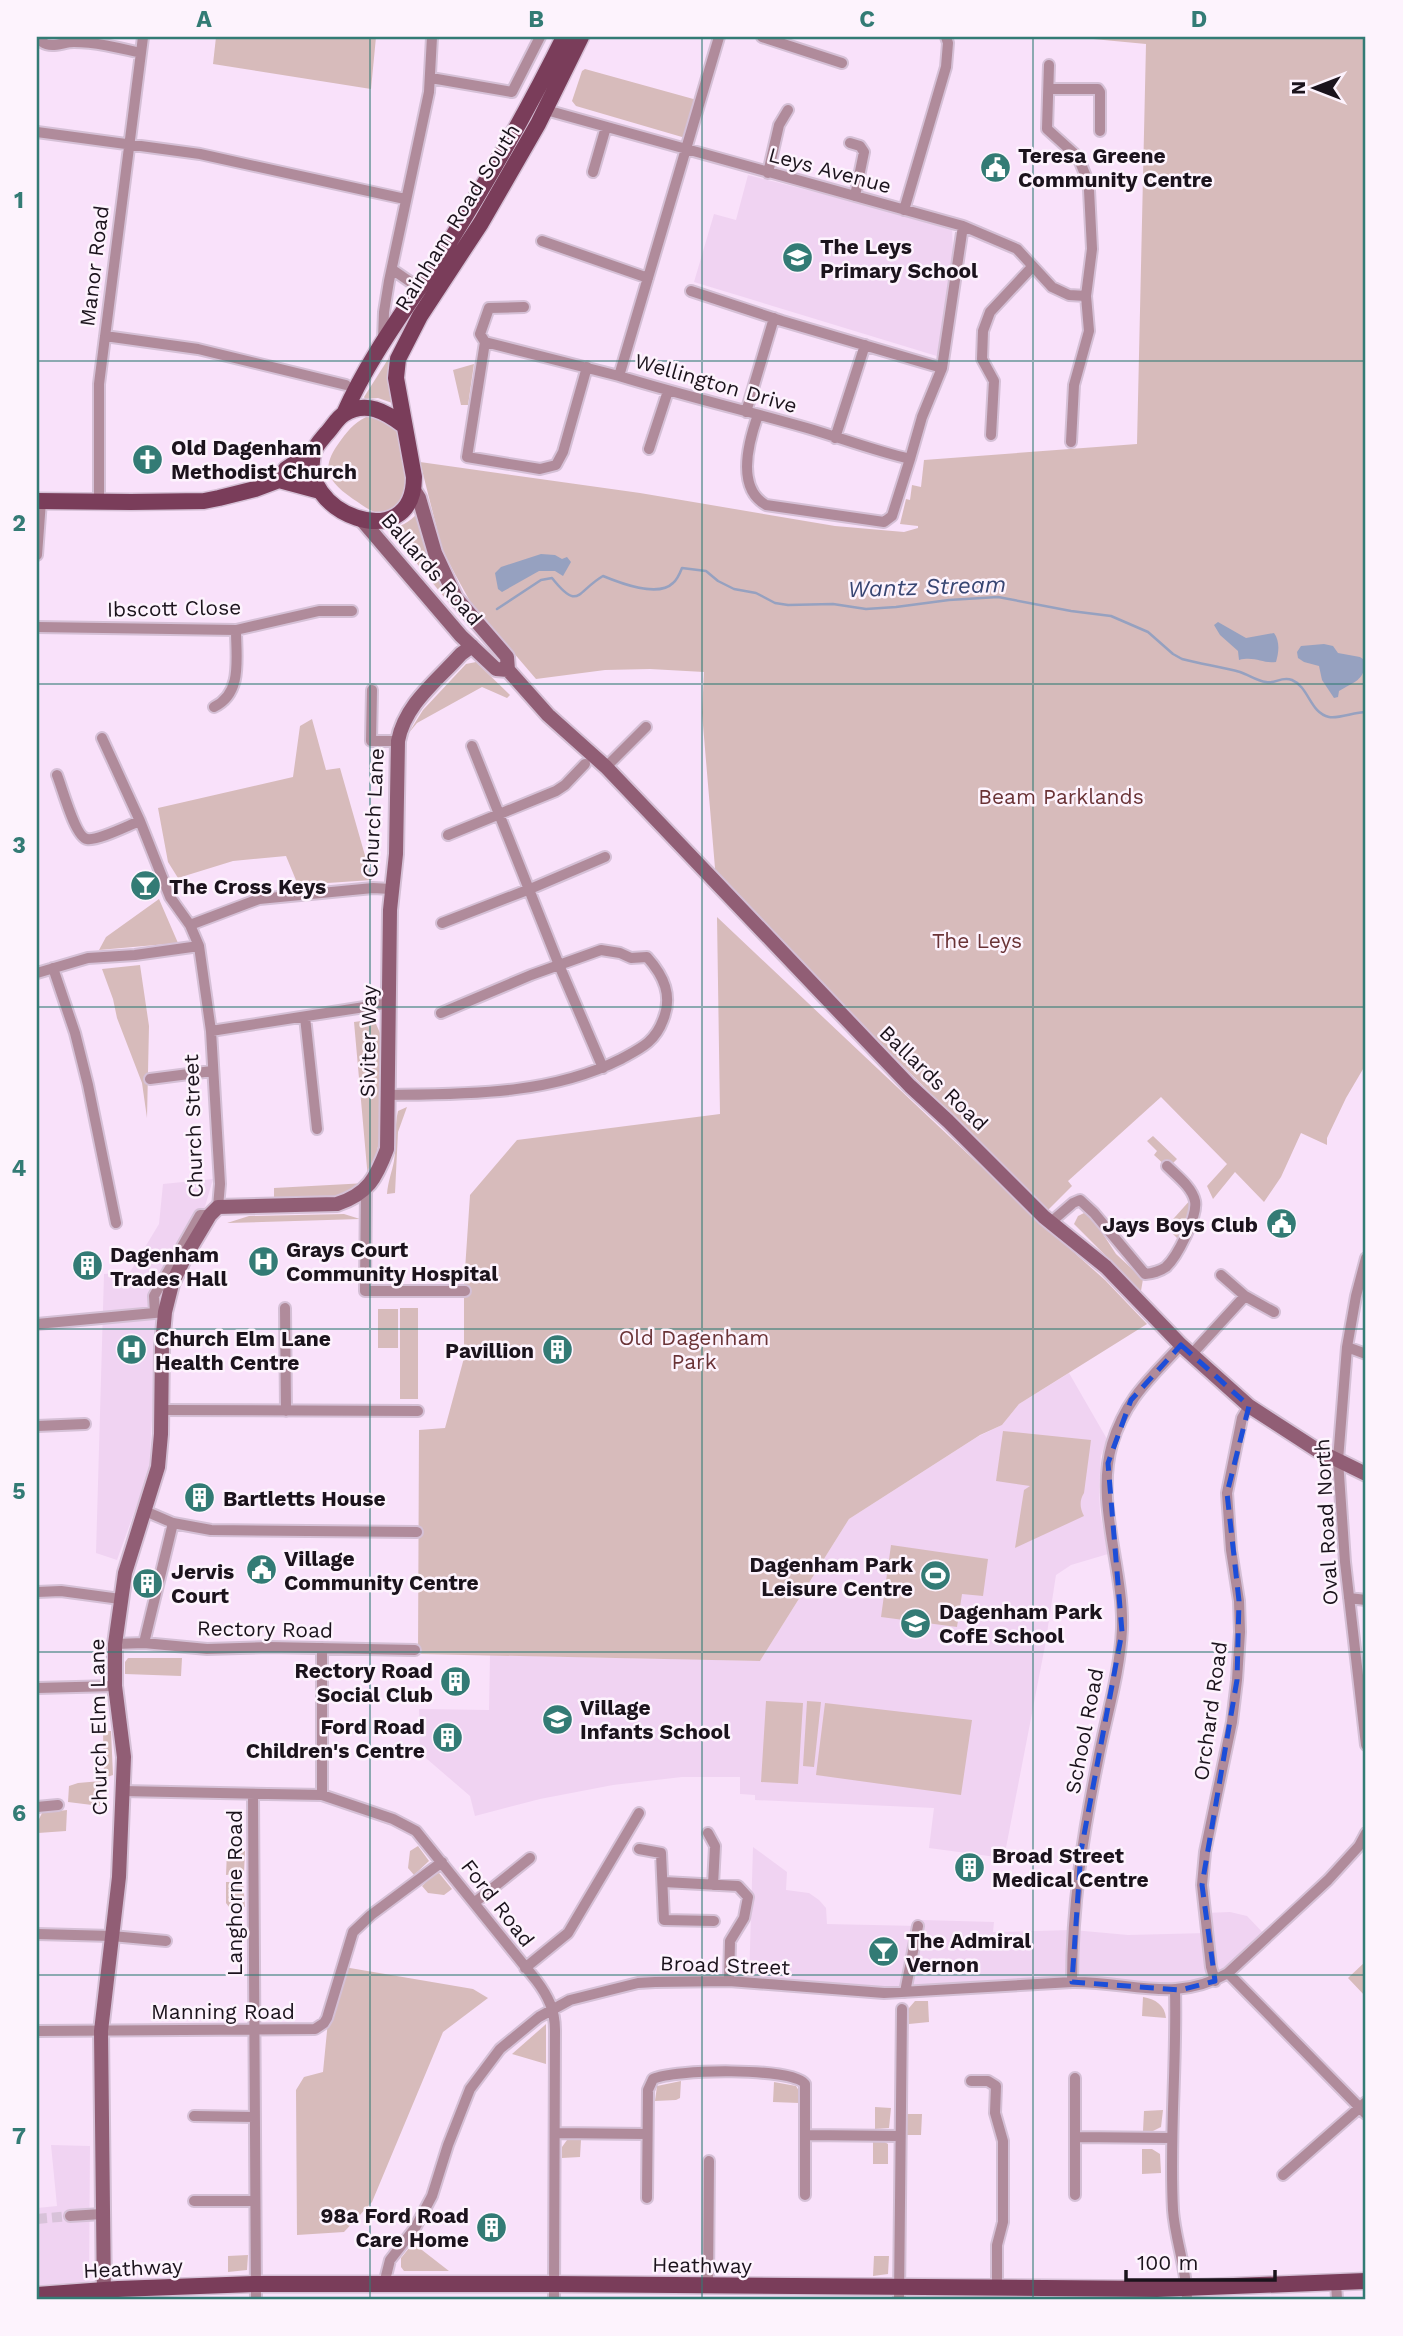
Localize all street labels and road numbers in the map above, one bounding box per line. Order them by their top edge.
street label: Rainham Road South [389,119,525,315]
street label: Leys Avenue [766,142,894,198]
street label: Manor Road [74,204,114,328]
street label: Wellington Drive [632,348,800,418]
street label: Ballards Road [376,508,488,630]
street label: Ibscott Close [107,594,241,622]
street label: Church Lane [357,747,389,879]
street label: Siviter Way [355,984,381,1097]
street label: Ballards Road [875,1020,993,1136]
street label: Church Street [178,1054,208,1198]
street label: Oval Road North [1309,1438,1343,1606]
street label: Rectory Road [197,1615,333,1643]
street label: Church Elm Lane [84,1638,112,1816]
street label: Orchard Road [1188,1640,1232,1782]
street label: School Road [1060,1666,1108,1796]
street label: Langhorne Road [222,1810,247,1976]
street label: Ford Road [456,1854,540,1952]
street label: Broad Street [660,1950,791,1980]
street label: Manning Road [151,1999,295,2024]
street label: Heathway [652,2252,752,2278]
street label: Heathway [82,2253,184,2283]

